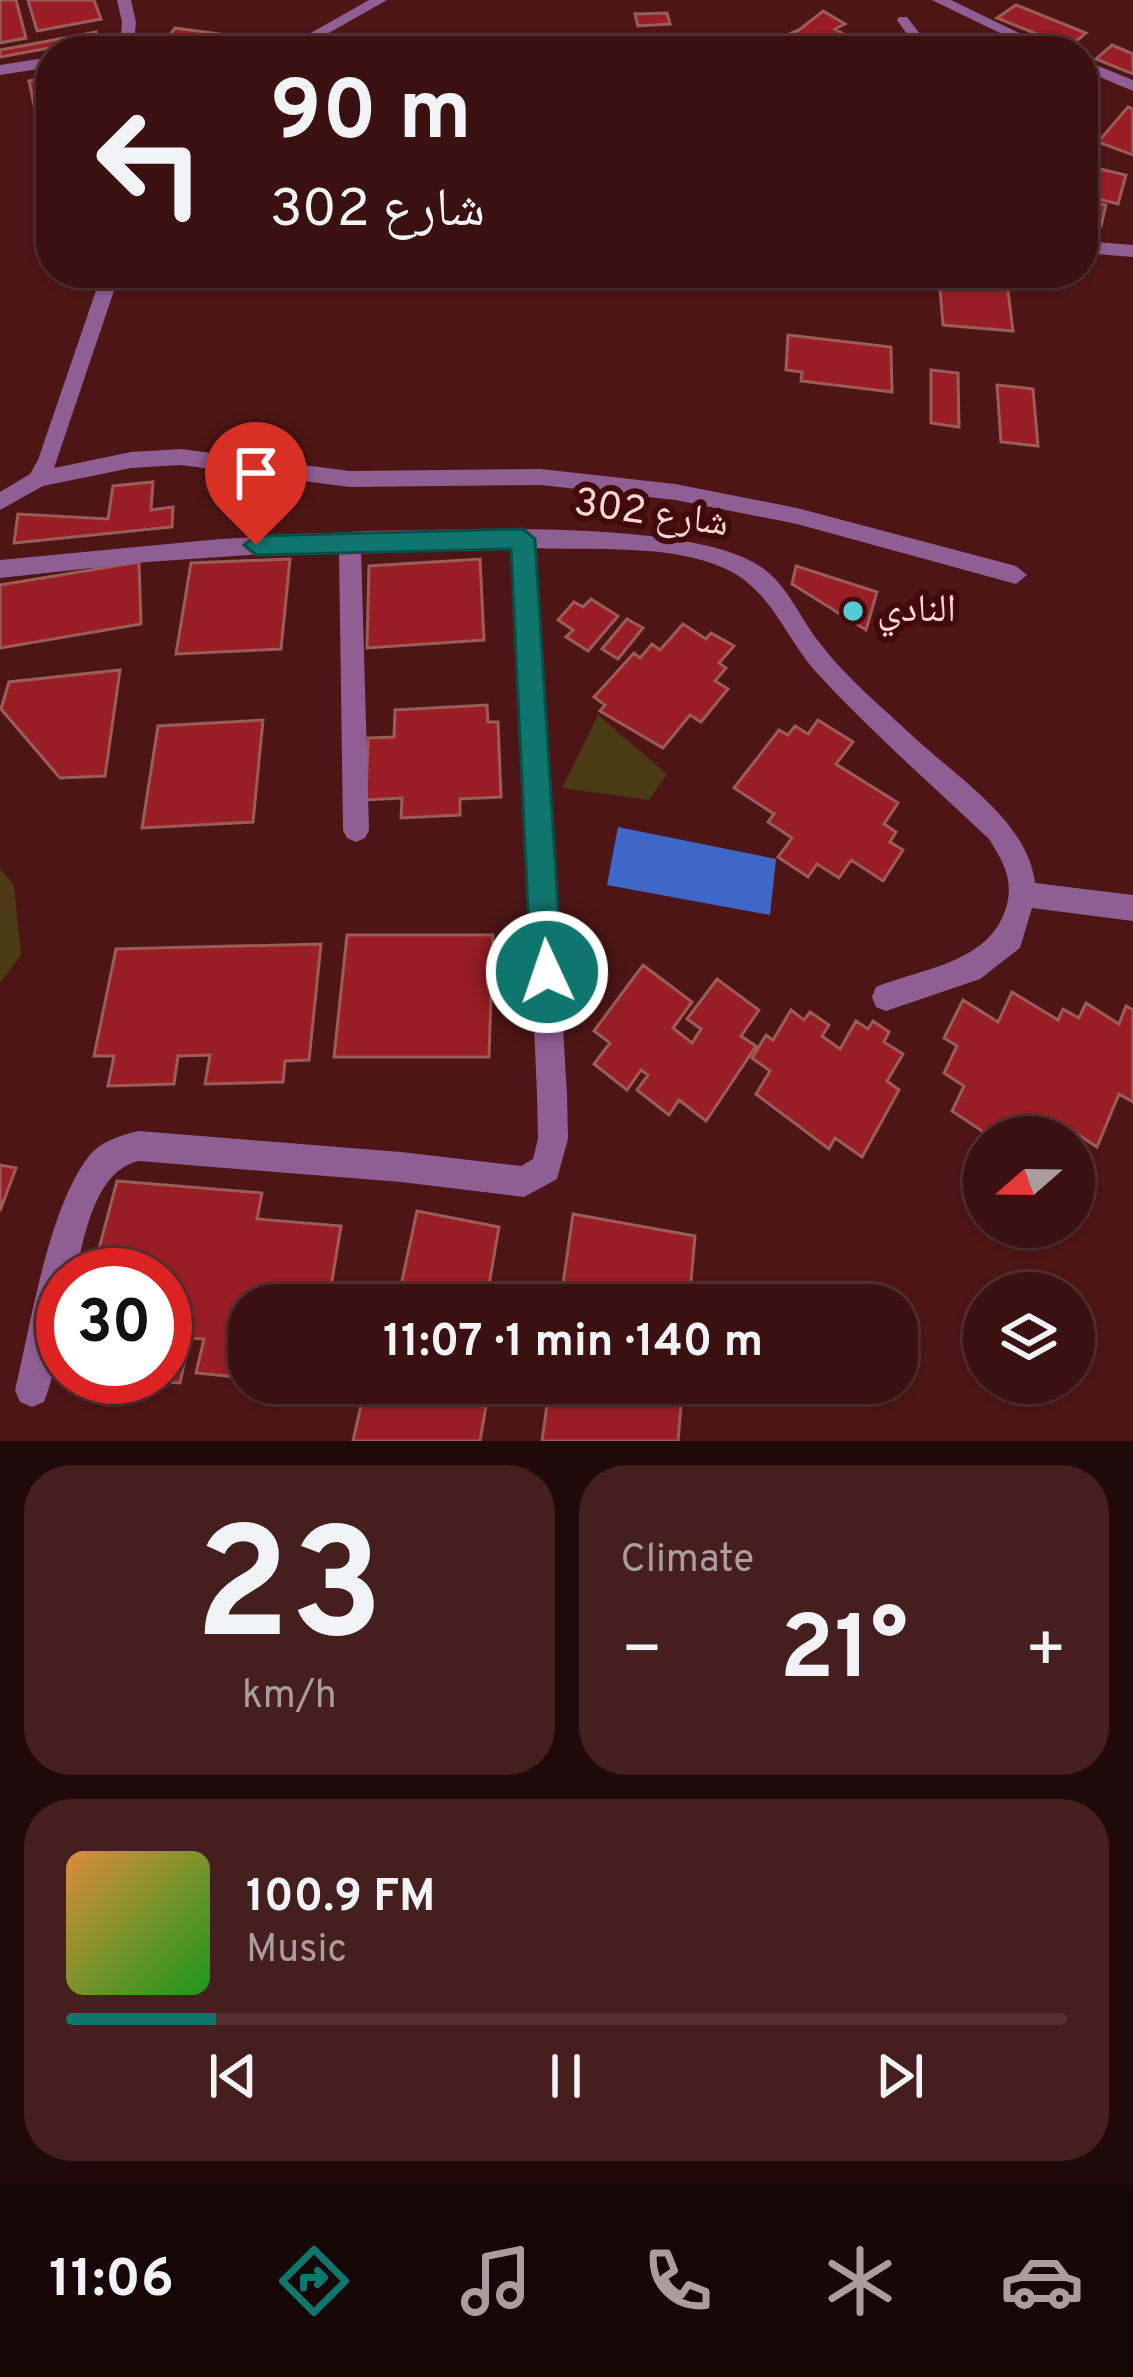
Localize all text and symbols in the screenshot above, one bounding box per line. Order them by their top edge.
text: 90 m [270,63,472,169]
icon: left [72,84,228,240]
text: شارع 302 [270,177,485,246]
pin [205,422,307,545]
icon: arrive [223,440,289,506]
street label: شارع 302 [571,480,731,550]
place label: النادي [877,587,956,638]
marker: النادي [840,598,866,624]
position arrow [484,909,610,1035]
north arrow [963,1116,1095,1248]
map controls [963,1116,1095,1404]
speed limit sign: 30 [36,1248,192,1404]
button: layers [963,1272,1095,1404]
text: 11:07 · 1 min · 140 m [383,1315,763,1372]
text: 23 [195,1496,384,1694]
text: Climate [621,1537,754,1586]
text: 21° [780,1597,908,1710]
text: − [621,1612,663,1695]
text: + [1024,1612,1067,1695]
text: km/h [242,1673,337,1722]
text: 100.9 FM [246,1870,435,1927]
text: Music [246,1927,347,1976]
icon: previous [200,2043,266,2109]
icon: pause [533,2043,599,2109]
icon: next [867,2043,933,2109]
icon: directions [272,2239,356,2323]
icon: music [454,2239,538,2323]
icon: phone [636,2239,720,2323]
icon: climate [818,2239,902,2323]
icon: car [1000,2239,1084,2323]
text: 11:06 [49,2247,174,2316]

